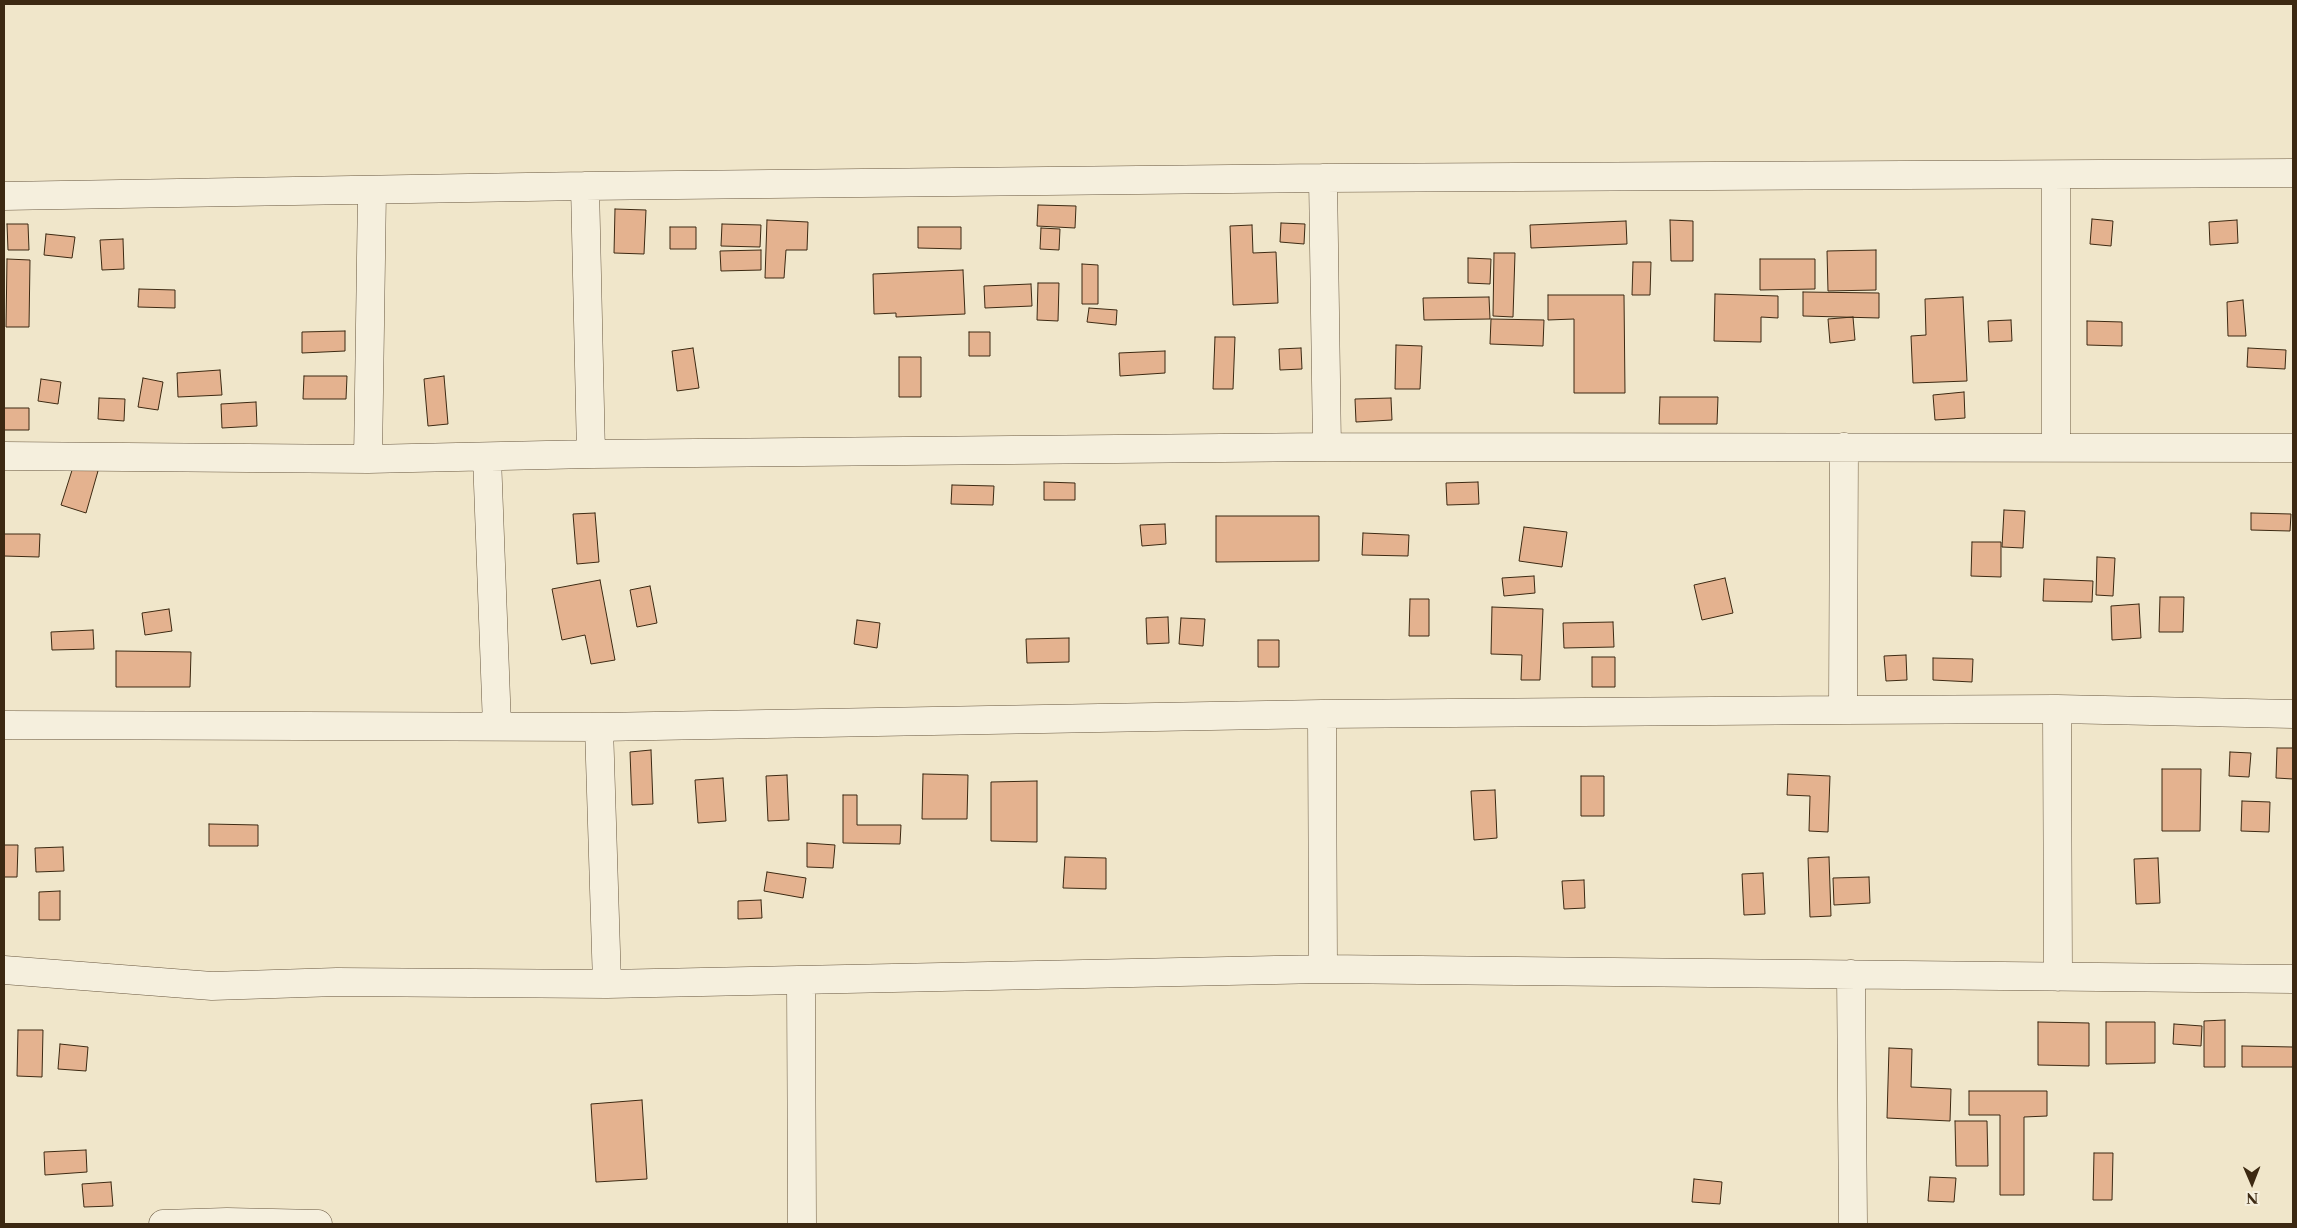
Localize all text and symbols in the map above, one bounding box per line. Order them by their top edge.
north arrow [2227,1158,2277,1208]
text: N [2246,1189,2259,1207]

